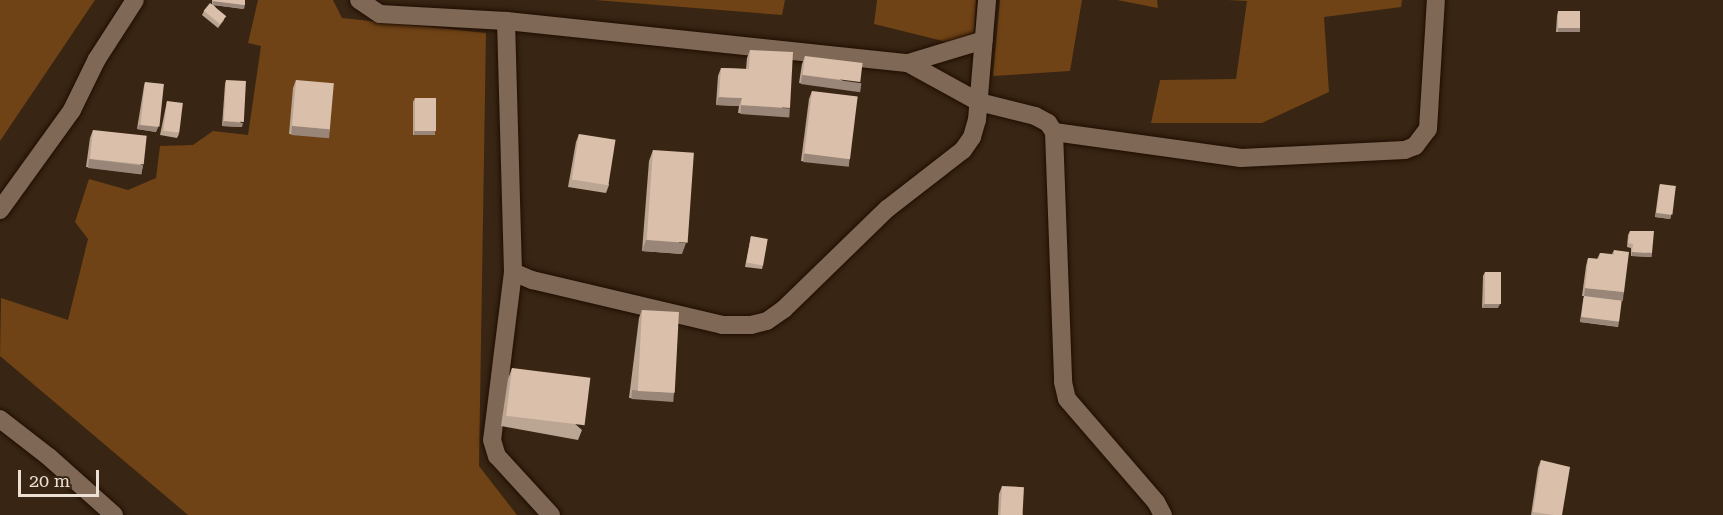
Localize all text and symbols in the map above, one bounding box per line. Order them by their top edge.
scale bar [21,458,102,496]
text: 20 m [29,470,70,491]

